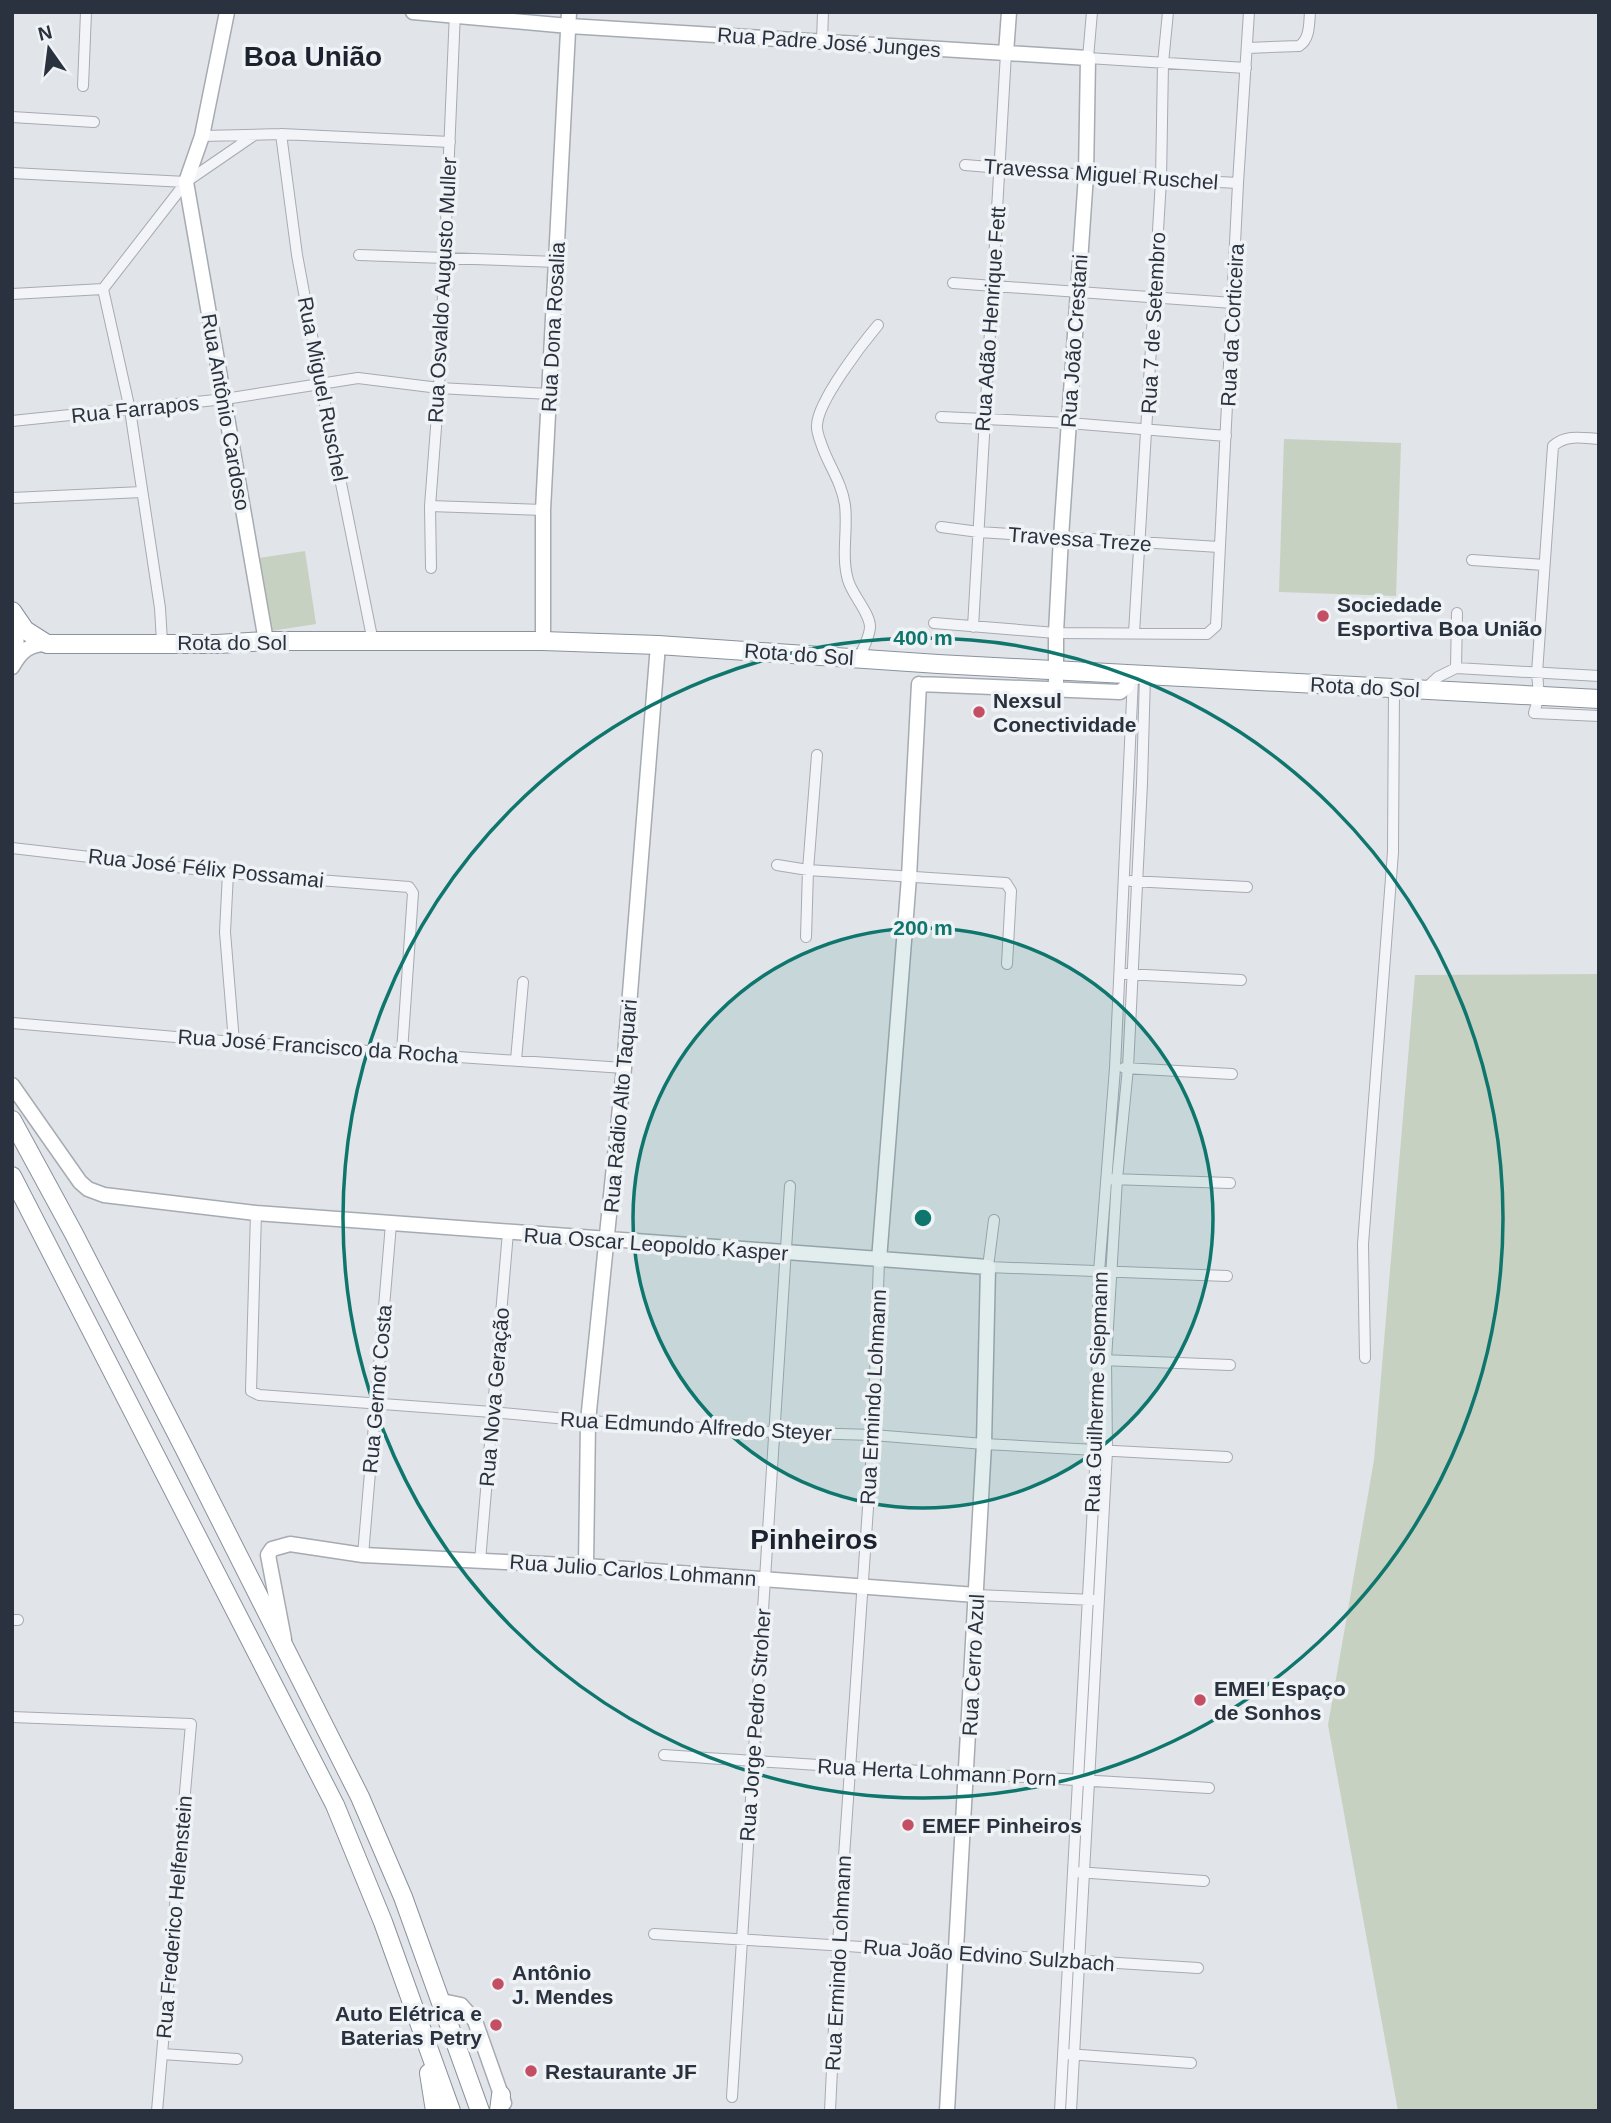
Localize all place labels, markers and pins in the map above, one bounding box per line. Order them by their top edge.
place label: Sociedade Esportiva Boa União [1337,593,1542,640]
marker: Sociedade Esportiva Boa União [1315,608,1331,624]
place label: Nexsul Conectividade [993,689,1137,736]
marker: Nexsul Conectividade [971,704,987,720]
centre of rings [911,1206,935,1230]
place label: EMEI Espaço de Sonhos [1214,1677,1346,1724]
marker: EMEI Espaço de Sonhos [1192,1692,1208,1708]
place label: EMEF Pinheiros [922,1814,1082,1837]
marker: EMEF Pinheiros [900,1817,916,1833]
place label: Antônio J. Mendes [512,1961,614,2008]
marker: Antônio J. Mendes [490,1976,506,1992]
place label: Auto Elétrica e Baterias Petry [335,2002,482,2049]
marker: Auto Elétrica e Baterias Petry [488,2017,504,2033]
place label: Restaurante JF [545,2060,697,2083]
marker: Restaurante JF [523,2063,539,2079]

